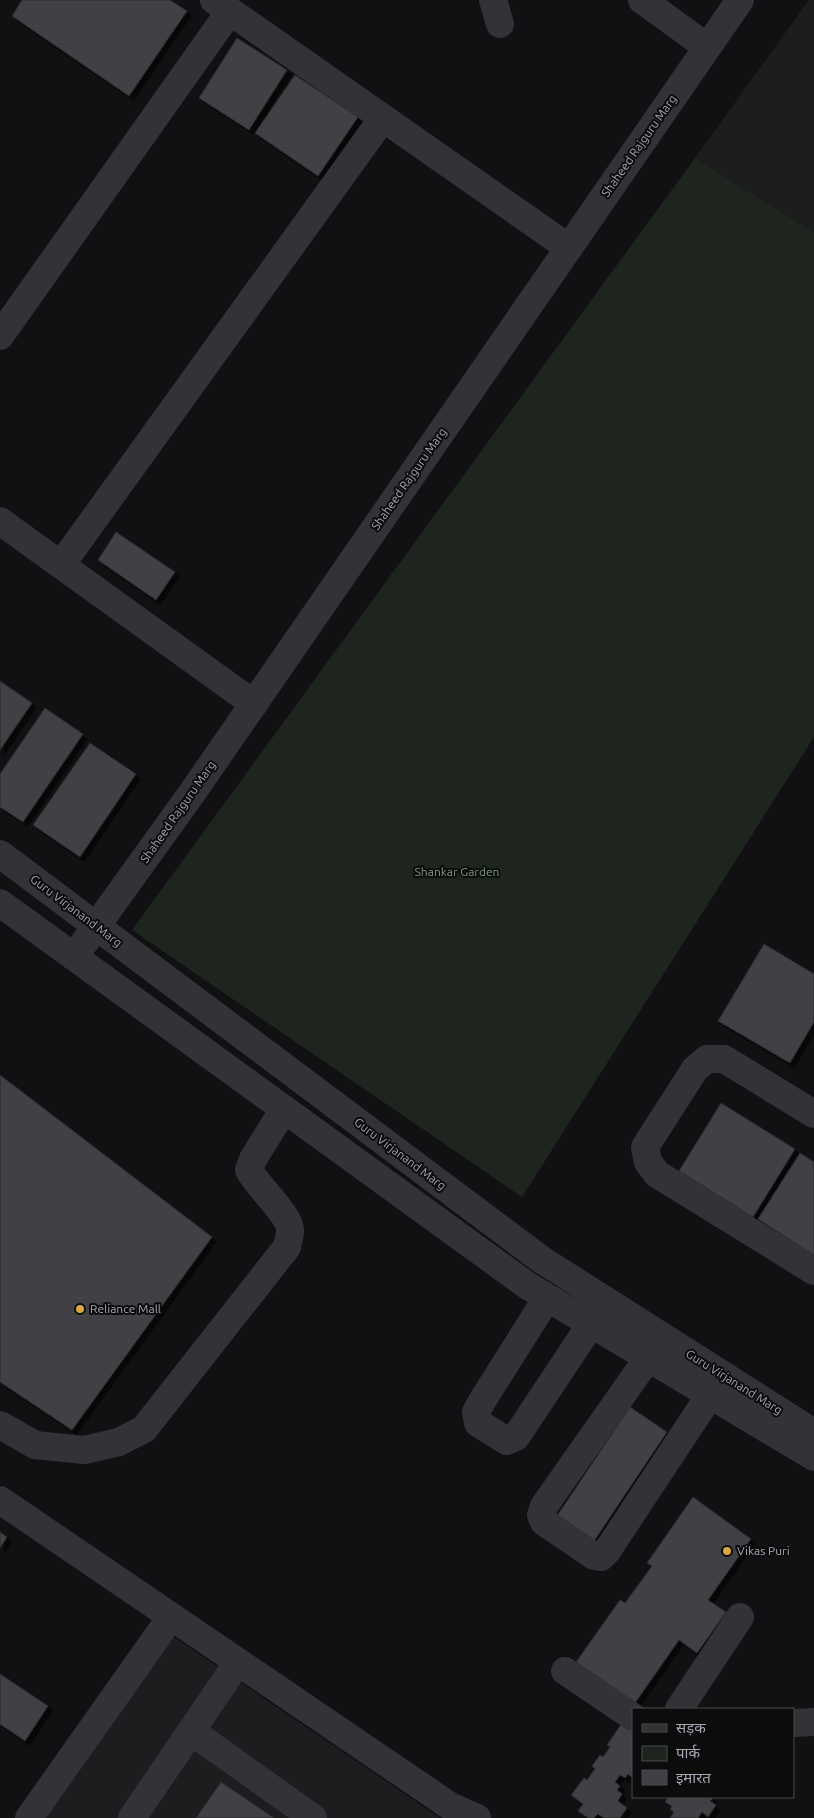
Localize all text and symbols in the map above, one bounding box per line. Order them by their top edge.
street label: Shaheed Rajguru Marg [598,92,679,199]
street label: Shaheed Rajguru Marg [368,425,449,532]
street label: Shaheed Rajguru Marg [137,758,218,865]
park label: Shankar Garden [415,865,499,878]
street label: Guru Virjanand Marg [28,872,125,949]
street label: Guru Virjanand Marg [352,1115,449,1192]
place label: Reliance Mall [90,1302,161,1315]
marker: Reliance Mall [74,1303,86,1315]
street label: Guru Virjanand Marg [684,1347,785,1417]
place label: Vikas Puri [737,1544,790,1557]
marker: Vikas Puri [721,1545,733,1557]
legend [632,1708,794,1798]
text: सड़क [676,1719,706,1736]
text: पार्क [676,1744,700,1761]
text: इमारत [676,1769,711,1786]

